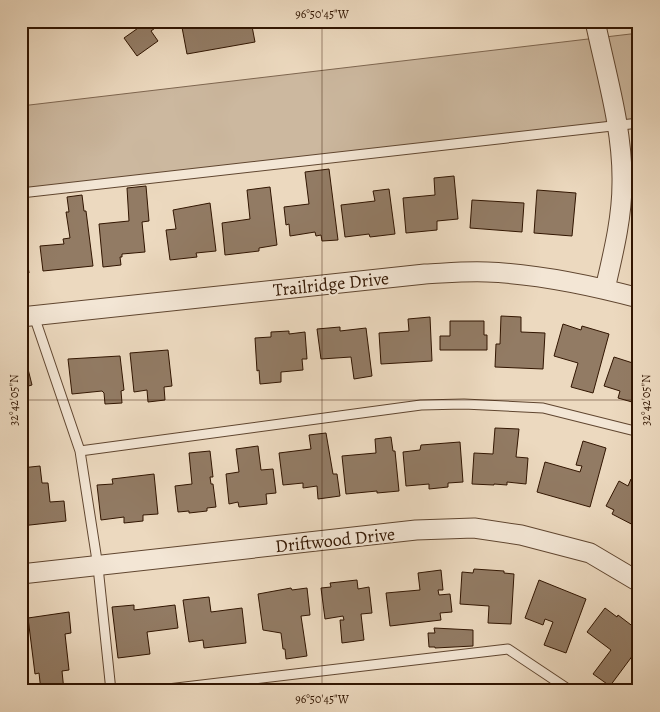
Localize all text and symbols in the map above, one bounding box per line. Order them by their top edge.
text: 96°50'45"W [295,6,350,22]
street label: Trailridge Drive [272,266,390,302]
text: 32°42'05"N [6,374,22,426]
text: 32°42'05"N [638,374,654,426]
street label: Driftwood Drive [274,522,396,558]
text: 96°50'45"W [295,691,350,707]

